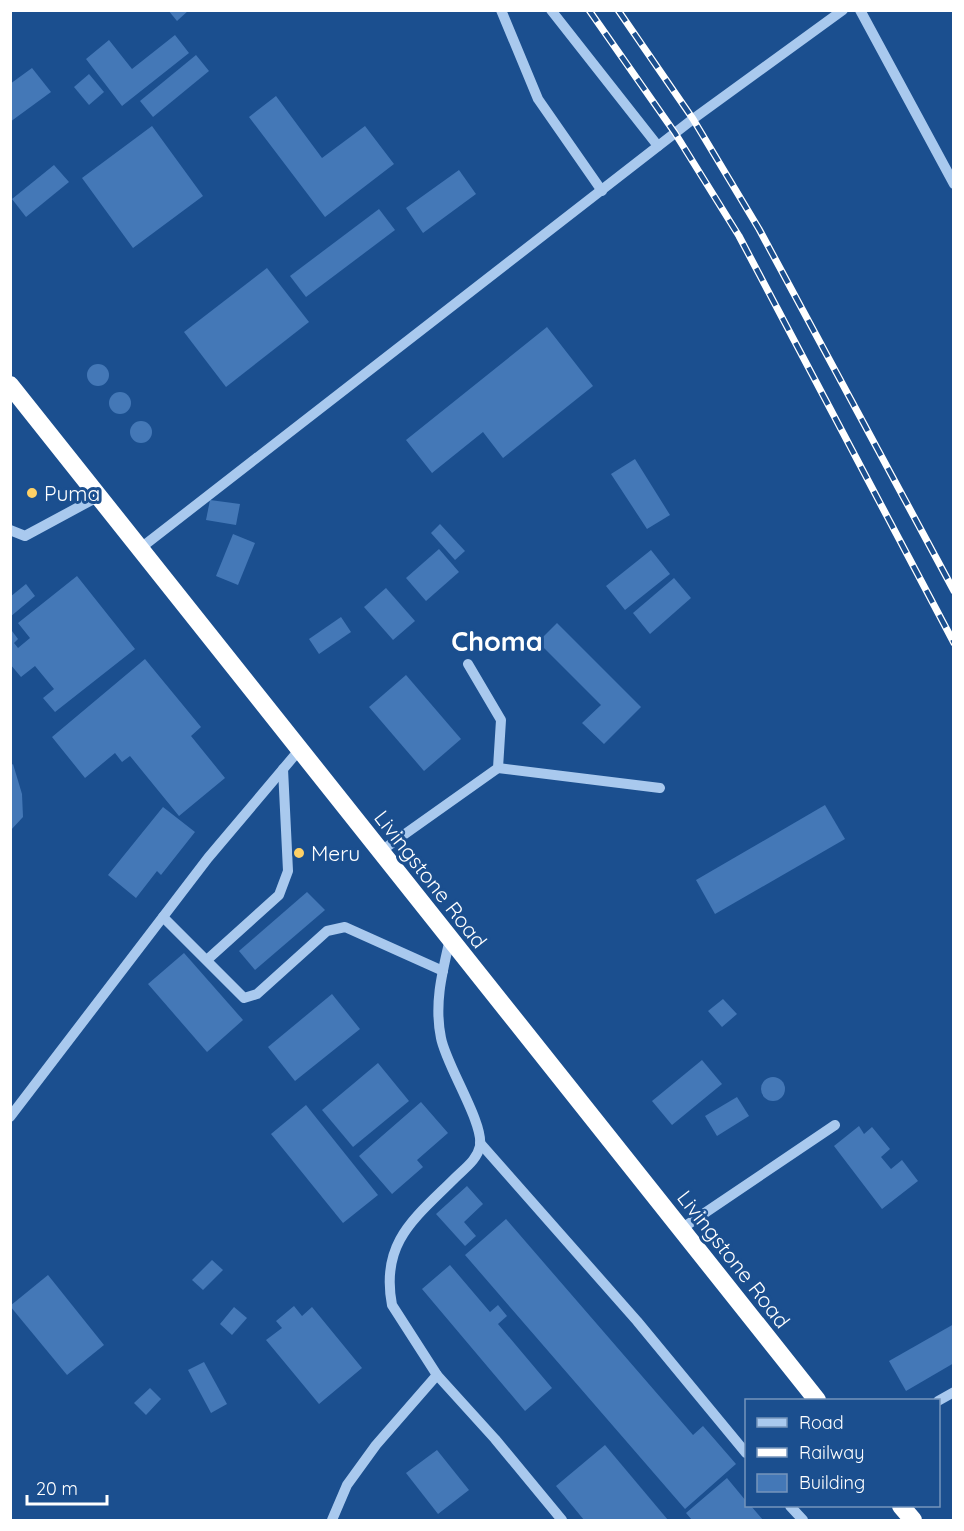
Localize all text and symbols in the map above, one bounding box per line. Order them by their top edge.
place label: Puma [44,480,100,506]
marker: Puma [25,486,39,500]
district label: Choma [451,624,543,658]
street label: Livingstone Road [369,805,493,953]
place label: Meru [311,840,360,866]
marker: Meru [292,846,306,860]
street label: Livingstone Road [672,1185,796,1333]
legend [745,1399,940,1507]
text: Road [799,1411,844,1434]
text: Railway [799,1441,865,1464]
scale bar [27,1468,106,1506]
text: Building [799,1471,865,1494]
text: 20 m [36,1477,78,1500]

